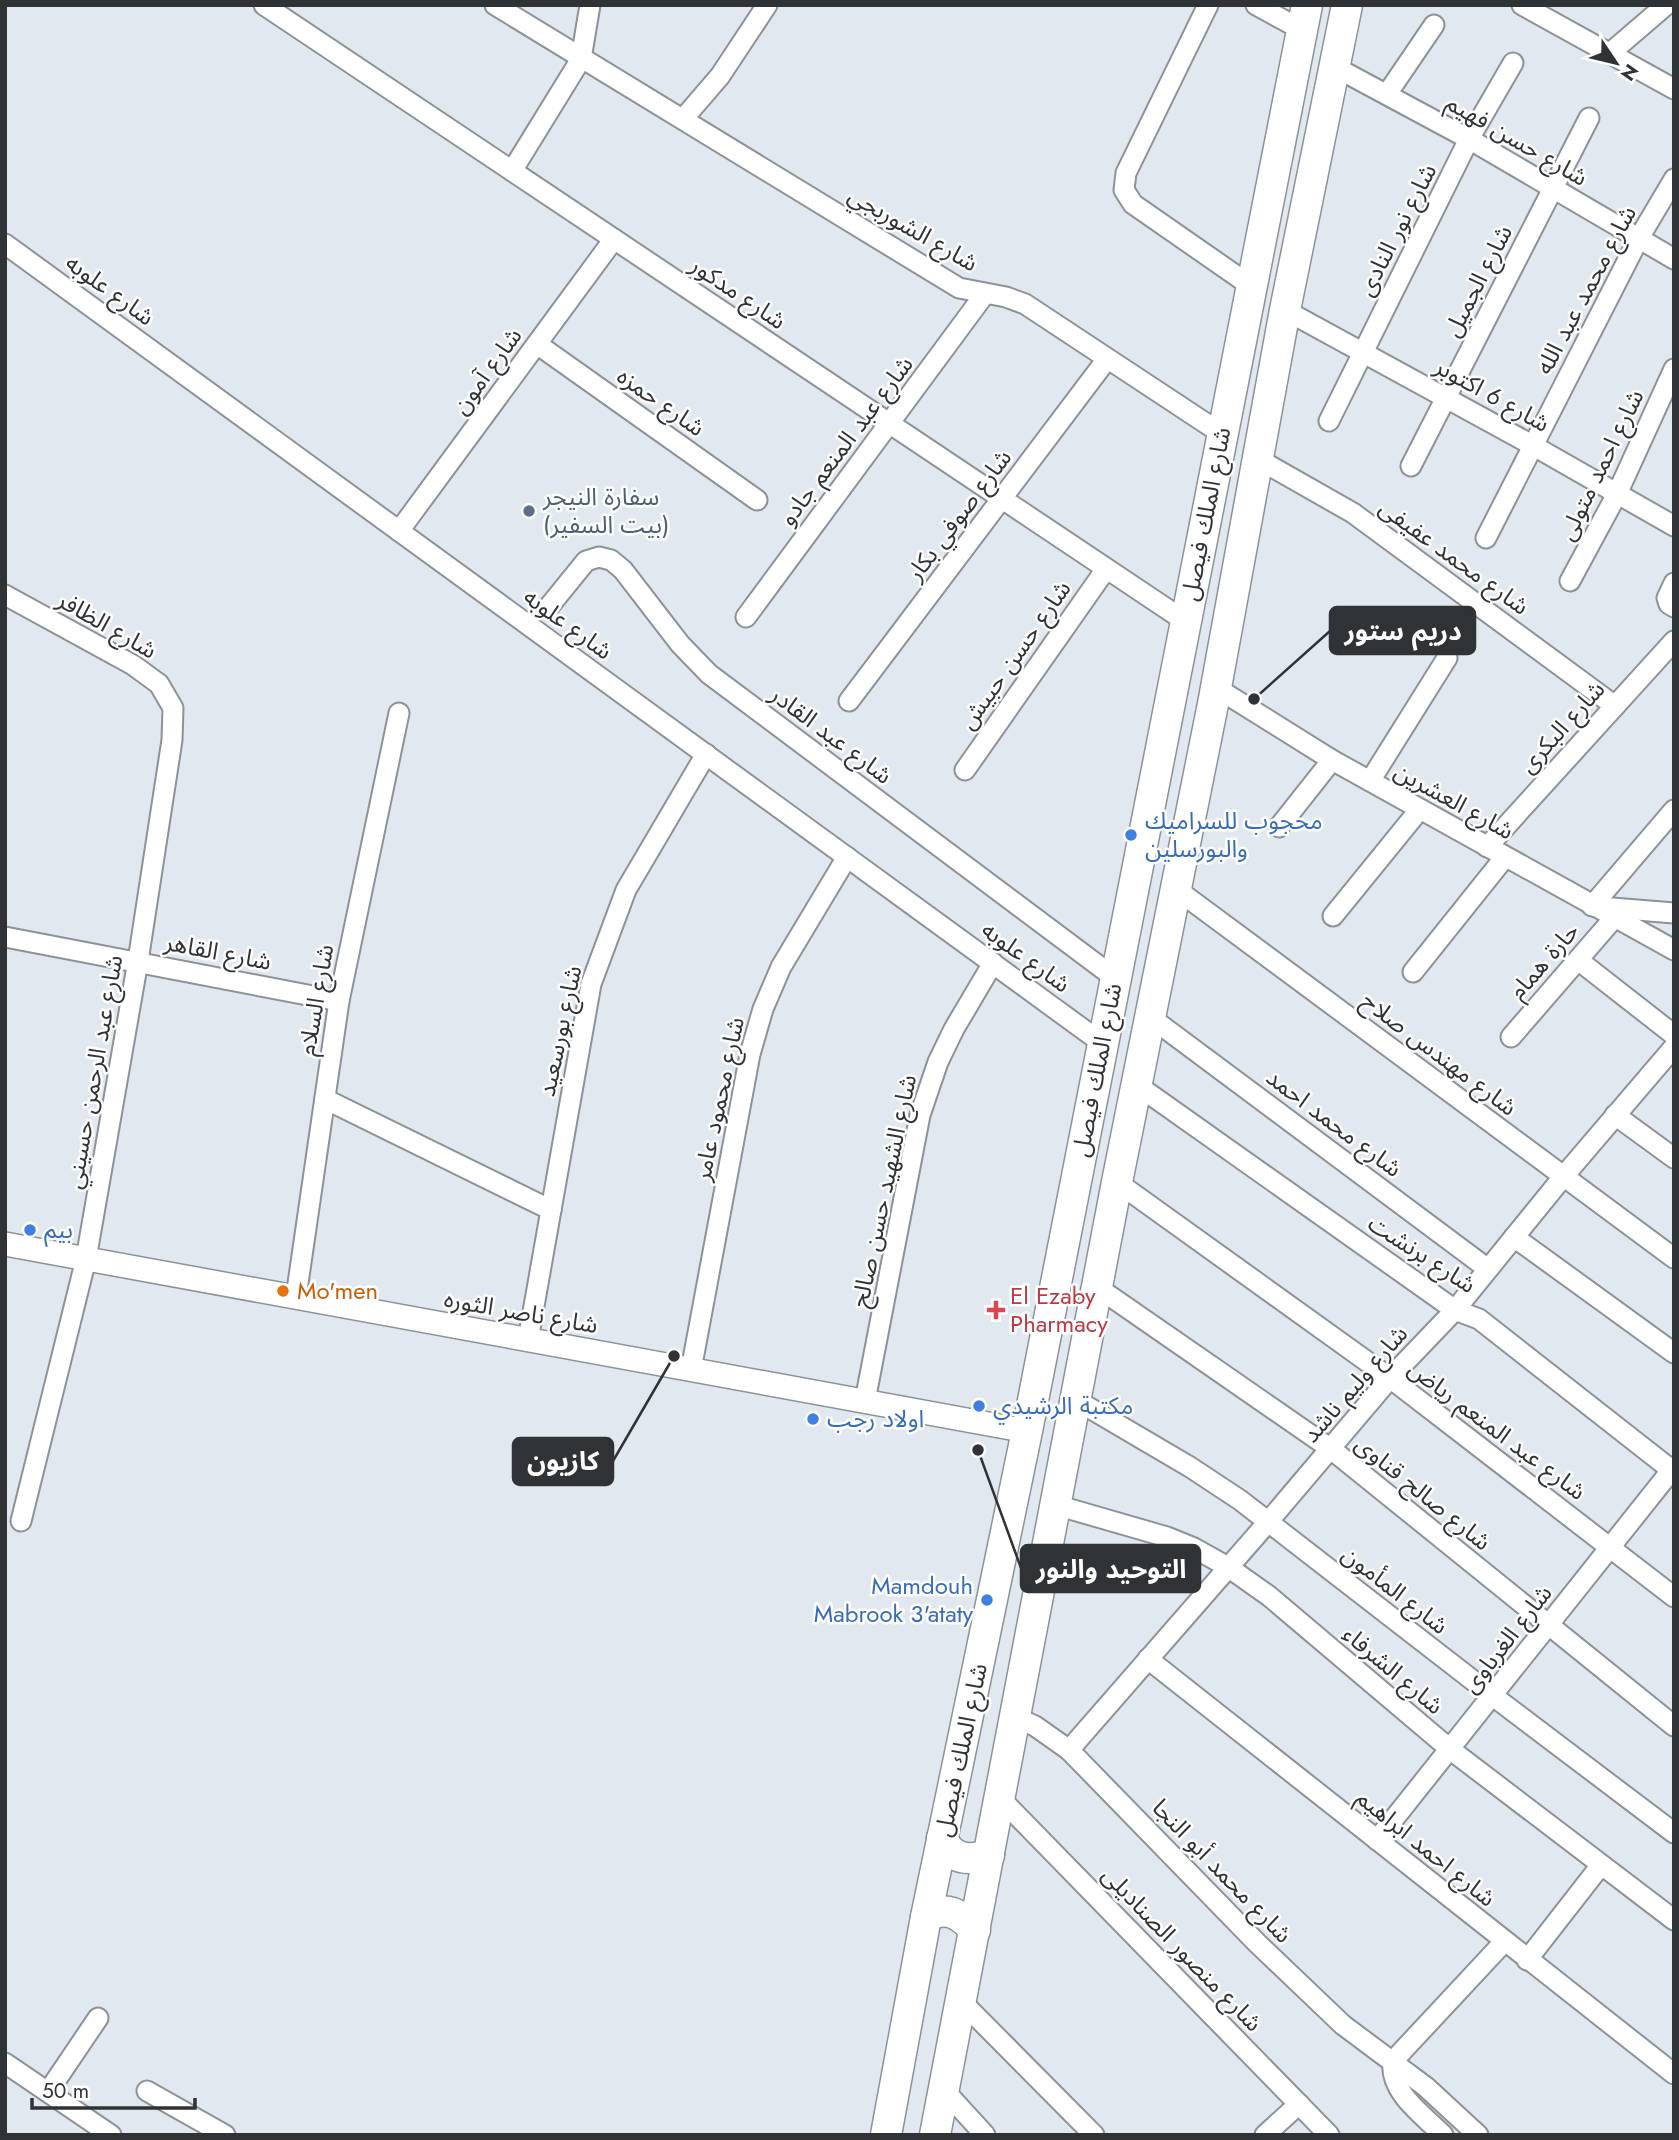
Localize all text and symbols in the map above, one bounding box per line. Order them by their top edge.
north arrow [1581,28,1651,98]
text: N [1614,59,1645,86]
street label: شارع حسن فهيم [1440,85,1595,194]
street label: شارع نور النادى [1348,157,1445,302]
street label: شارع الشوربجي [841,177,985,281]
street label: شارع محمد عبد الله [1526,199,1645,380]
street label: شارع الجميل [1434,219,1521,343]
street label: شارع علوبه [58,245,162,334]
street label: شارع مدكور [682,247,793,338]
street label: شارع آمون [443,320,530,421]
street label: شارع عبد المنعم جادو [770,348,921,533]
street label: شارع 6 اكتوبر [1427,348,1556,441]
street label: شارع حمزه [610,359,712,445]
street label: شارع احمد متولى [1549,383,1652,546]
street label: شارع الملك فيصل [1172,424,1240,604]
street label: شارع صوفي بكار [897,441,1021,590]
place label: سفارة النيجر (بيت السفير) [542,479,669,542]
street label: شارع محمد عفيفى [1372,490,1537,623]
marker: سفارة النيجر (بيت السفير) [521,503,537,519]
street label: شارع حسن حبيش [950,573,1079,736]
street label: شارع علوبه [516,579,620,668]
street label: شارع الظافر [50,581,164,667]
callout: دريم ستور [1330,607,1475,654]
text: دريم ستور [1343,612,1462,651]
street label: شارع البكرى [1510,673,1613,781]
street label: شارع عبد القادر [762,676,900,792]
street label: شارع العشرين [1388,753,1521,848]
place label: محجوب للسراميك والبورسلين [1145,803,1323,866]
marker: محجوب للسراميك والبورسلين [1123,827,1139,843]
street label: شارع علوبه [974,912,1078,1001]
street label: حارة همام [1500,914,1588,1008]
street label: شارع القاهر [161,924,274,979]
street label: شارع السلام [289,942,343,1058]
street label: شارع عبد الرحمن حسيني [56,952,133,1192]
street label: شارع بورسعيد [529,962,590,1100]
street label: شارع الملك فيصل [1063,980,1131,1160]
street label: شارع مهندس صلاح [1354,983,1525,1124]
street label: شارع محمود عامر [684,1014,753,1185]
street label: شارع محمد احمد [1259,1060,1410,1185]
street label: شارع الشهيد حسن صالح [842,1071,925,1311]
street label: شارع برنشت [1361,1206,1483,1302]
place label: بيم [44,1212,73,1247]
marker: بيم [22,1222,38,1238]
place label: Mo'men [297,1273,378,1308]
place label: El Ezaby Pharmacy [1010,1278,1108,1341]
street label: شارع ناصر الثوره [441,1281,601,1342]
marker: Mo'men [275,1283,291,1299]
marker: El Ezaby Pharmacy [988,1302,1004,1318]
street label: شارع وليم ناشد [1294,1317,1416,1450]
street label: شارع عبد المنعم رياض [1401,1351,1594,1508]
place label: مكتبة الرشيدي [993,1388,1133,1425]
marker: مكتبة الرشيدي [971,1398,987,1414]
place label: اولاد رجب [827,1401,924,1436]
marker: اولاد رجب [805,1411,821,1427]
street label: شارع صالح قناوى [1348,1427,1499,1559]
callout: كازيون [513,1438,613,1485]
text: كازيون [527,1442,600,1480]
street label: شارع المأمون [1334,1537,1456,1643]
callout: التوحيد والنور [1021,1545,1200,1592]
text: التوحيد والنور [1035,1550,1186,1588]
place label: Mamdouh Mabrook 3'ataty [814,1568,973,1631]
street label: شارع الغرباوى [1453,1577,1560,1701]
marker: Mamdouh Mabrook 3'ataty [979,1592,995,1608]
street label: شارع الشرفاء [1335,1617,1452,1722]
street label: شارع الملك فيصل [925,1660,996,1840]
street label: شارع احمد ابراهيم [1349,1780,1504,1915]
street label: شارع محمد أبو النجا [1144,1791,1301,1951]
street label: شارع منصور الصناديلى [1094,1858,1271,2039]
scale bar [32,2066,194,2110]
text: 50 m [42,2076,89,2106]

